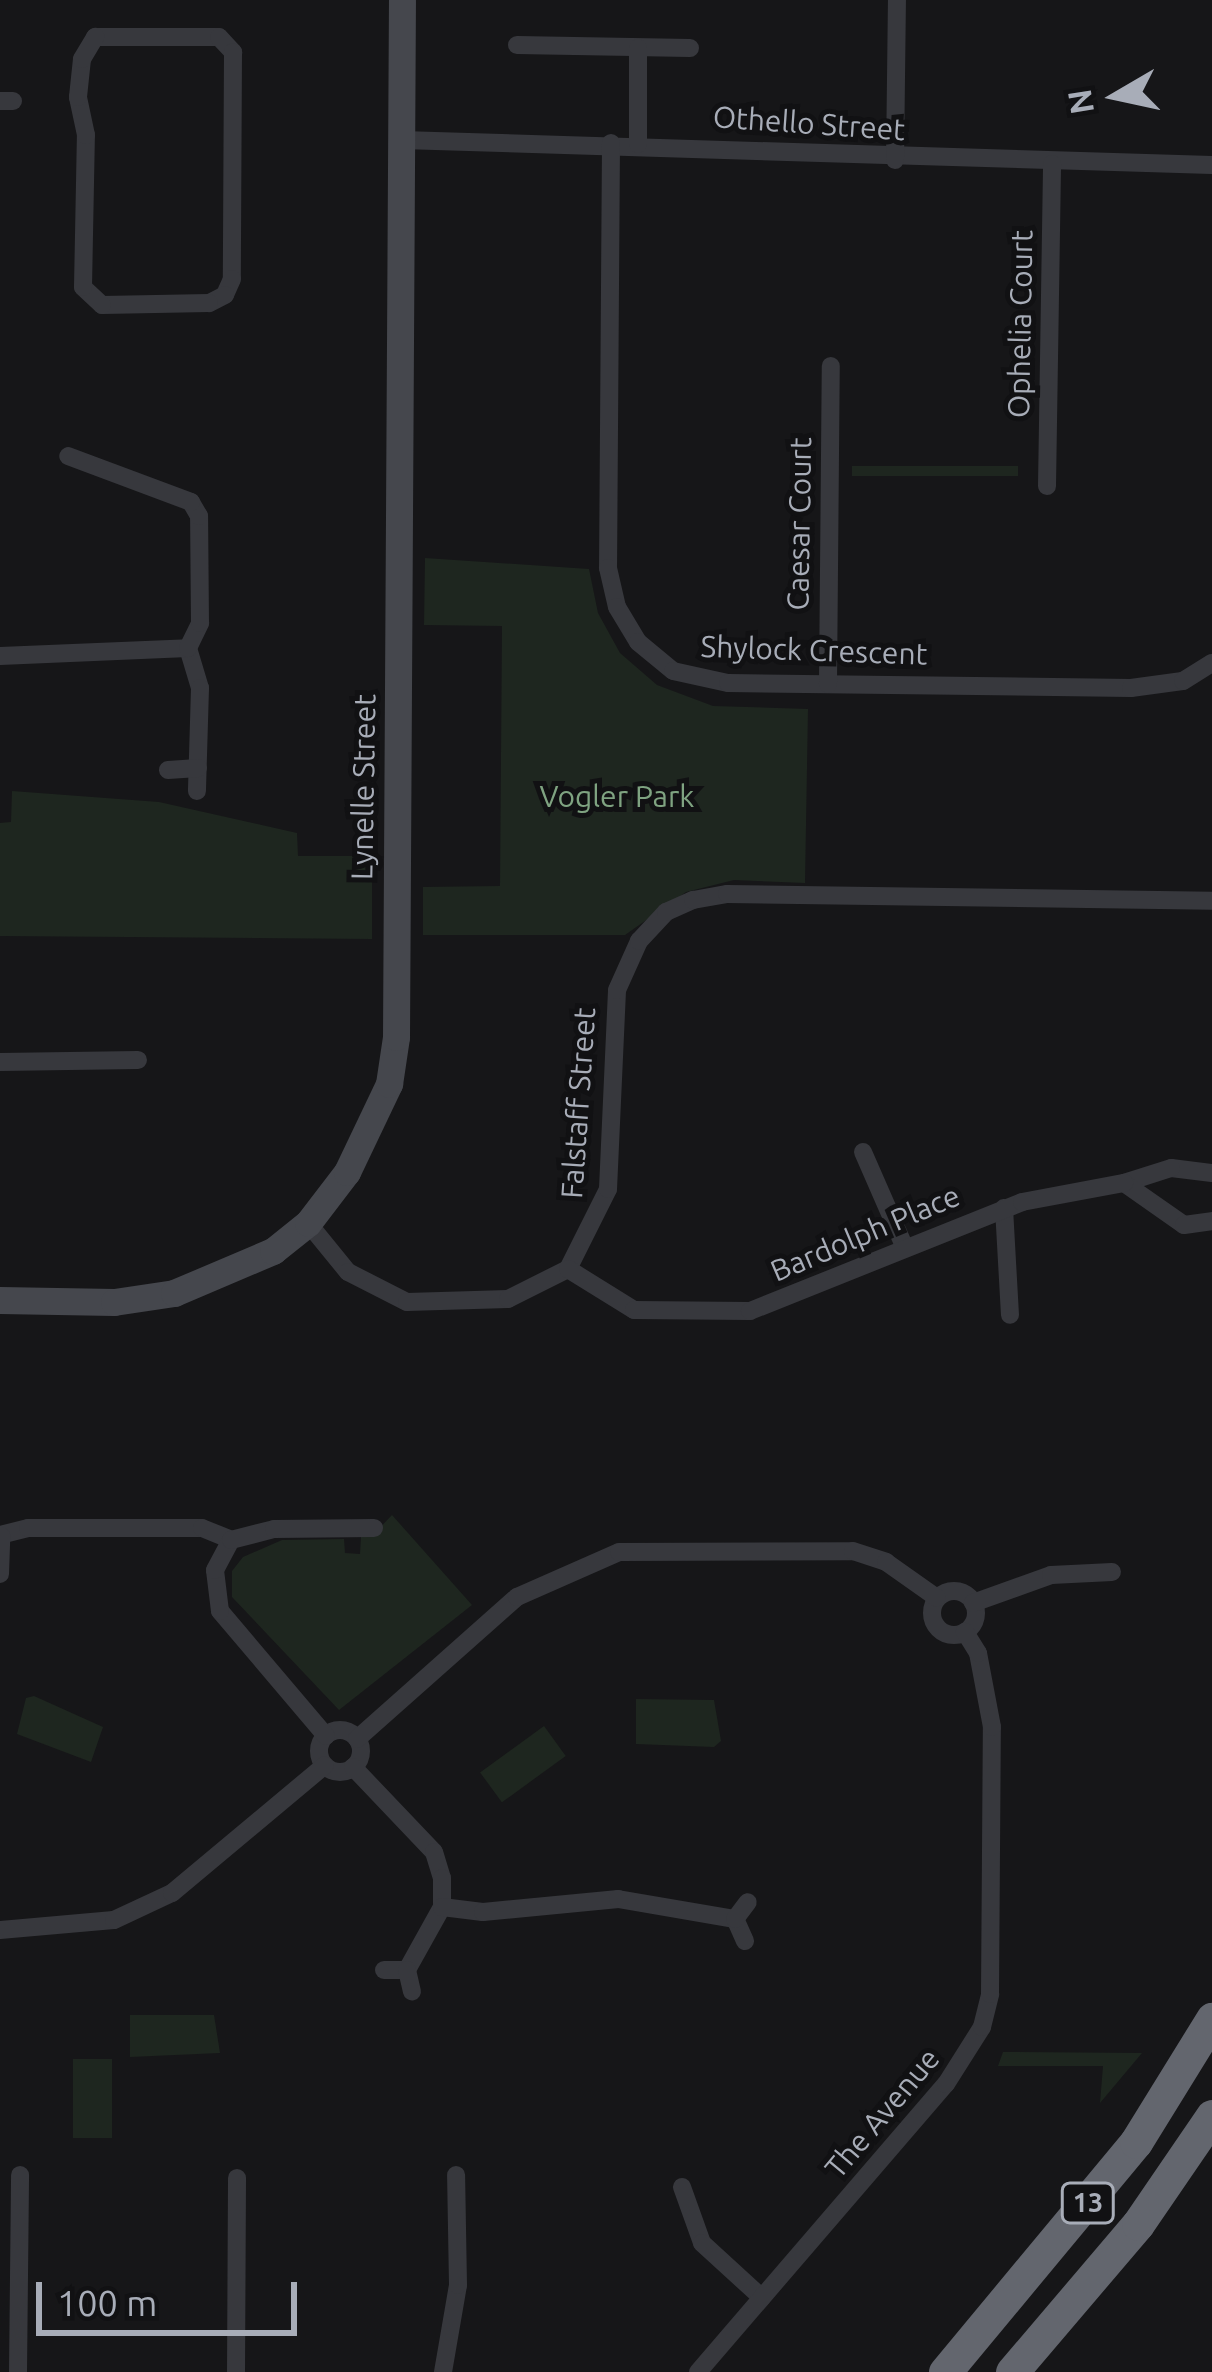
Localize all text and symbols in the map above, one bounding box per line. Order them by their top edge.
north arrow [1056,36,1176,156]
text: N [1060,87,1100,117]
street label: Othello Street [712,98,906,148]
street label: Ophelia Court [1000,230,1040,418]
street label: Caesar Court [779,437,819,611]
street label: Shylock Crescent [700,628,928,672]
street label: Lynelle Street [343,694,383,880]
park label: Vogler Park [539,778,695,814]
street label: Falstaff Street [553,1006,603,1200]
street label: Bardolph Place [765,1177,965,1289]
street label: The Avenue [817,2041,947,2185]
road number: 13 [1058,2182,1118,2224]
scale bar [42,2258,303,2332]
text: 100 m [57,2282,157,2323]

